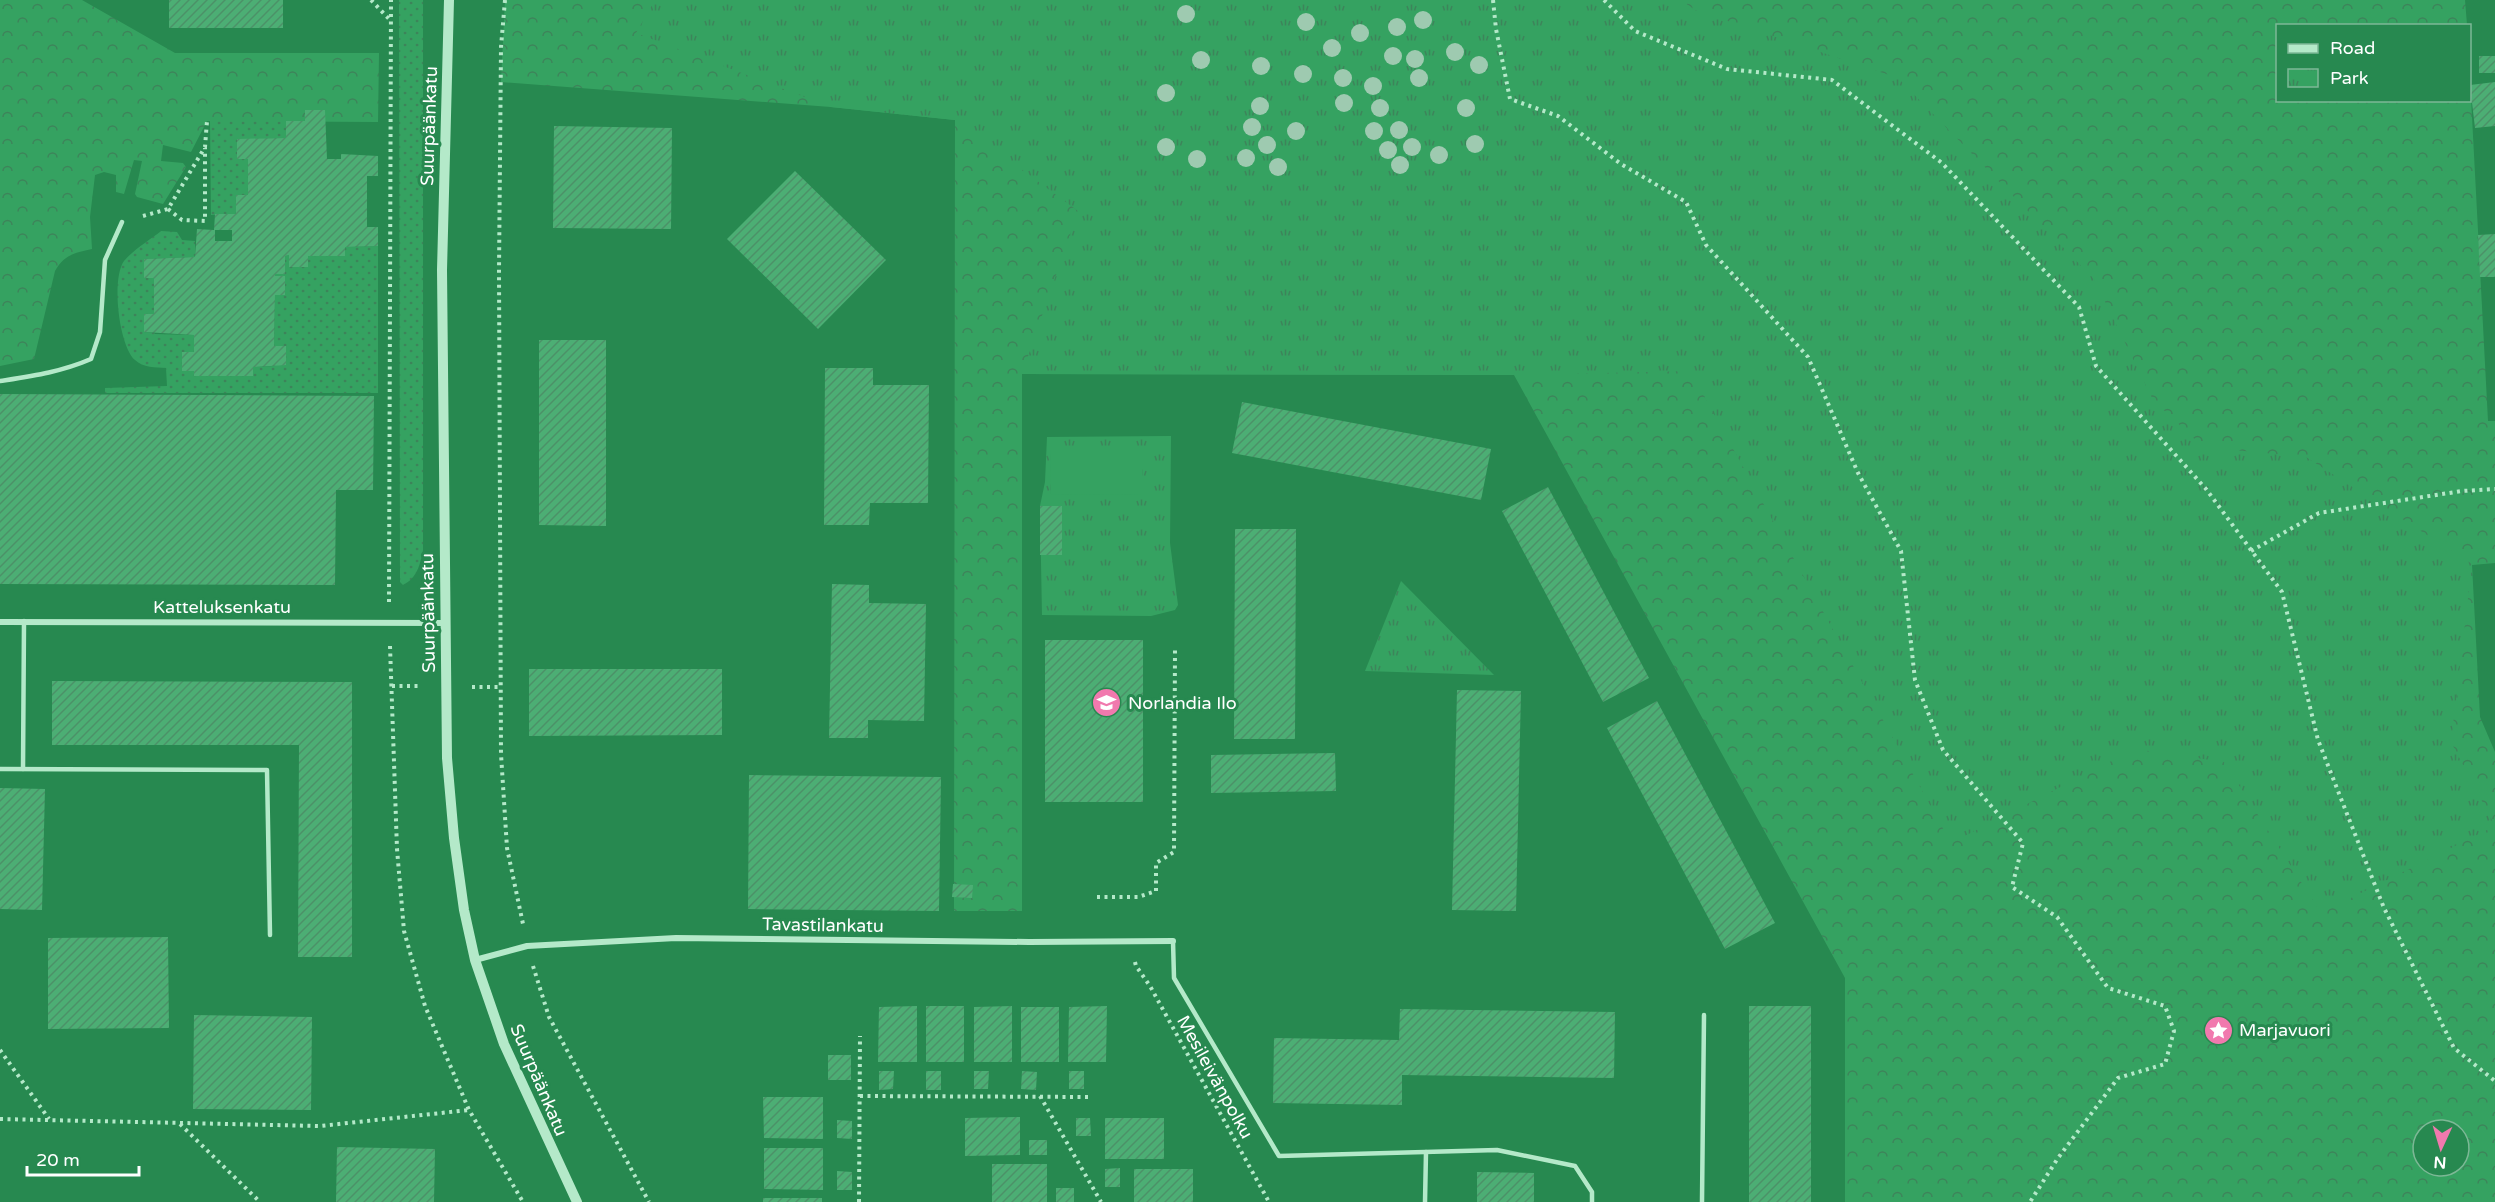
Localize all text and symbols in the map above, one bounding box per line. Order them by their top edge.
legend [2276,24,2471,102]
text: Road [2330,37,2375,59]
street label: Suurpäänkatu [416,66,442,186]
text: Park [2330,67,2369,89]
street label: Suurpäänkatu [416,553,440,673]
street label: Katteluksenkatu [153,596,291,618]
school or university icon: Norlandia Ilo [1091,687,1123,719]
place label: Norlandia Ilo [1128,692,1237,714]
street label: Tavastilankatu [762,913,884,937]
street label: Mesileivänpolku [1172,1011,1258,1143]
place icon: Marjavuori [2202,1014,2234,1046]
place label: Marjavuori [2239,1019,2331,1041]
street label: Suurpäänkatu [505,1021,573,1139]
north arrow [2411,1118,2471,1178]
scale bar [27,1139,140,1177]
text: 20 m [36,1149,80,1171]
text: N [2433,1152,2447,1172]

